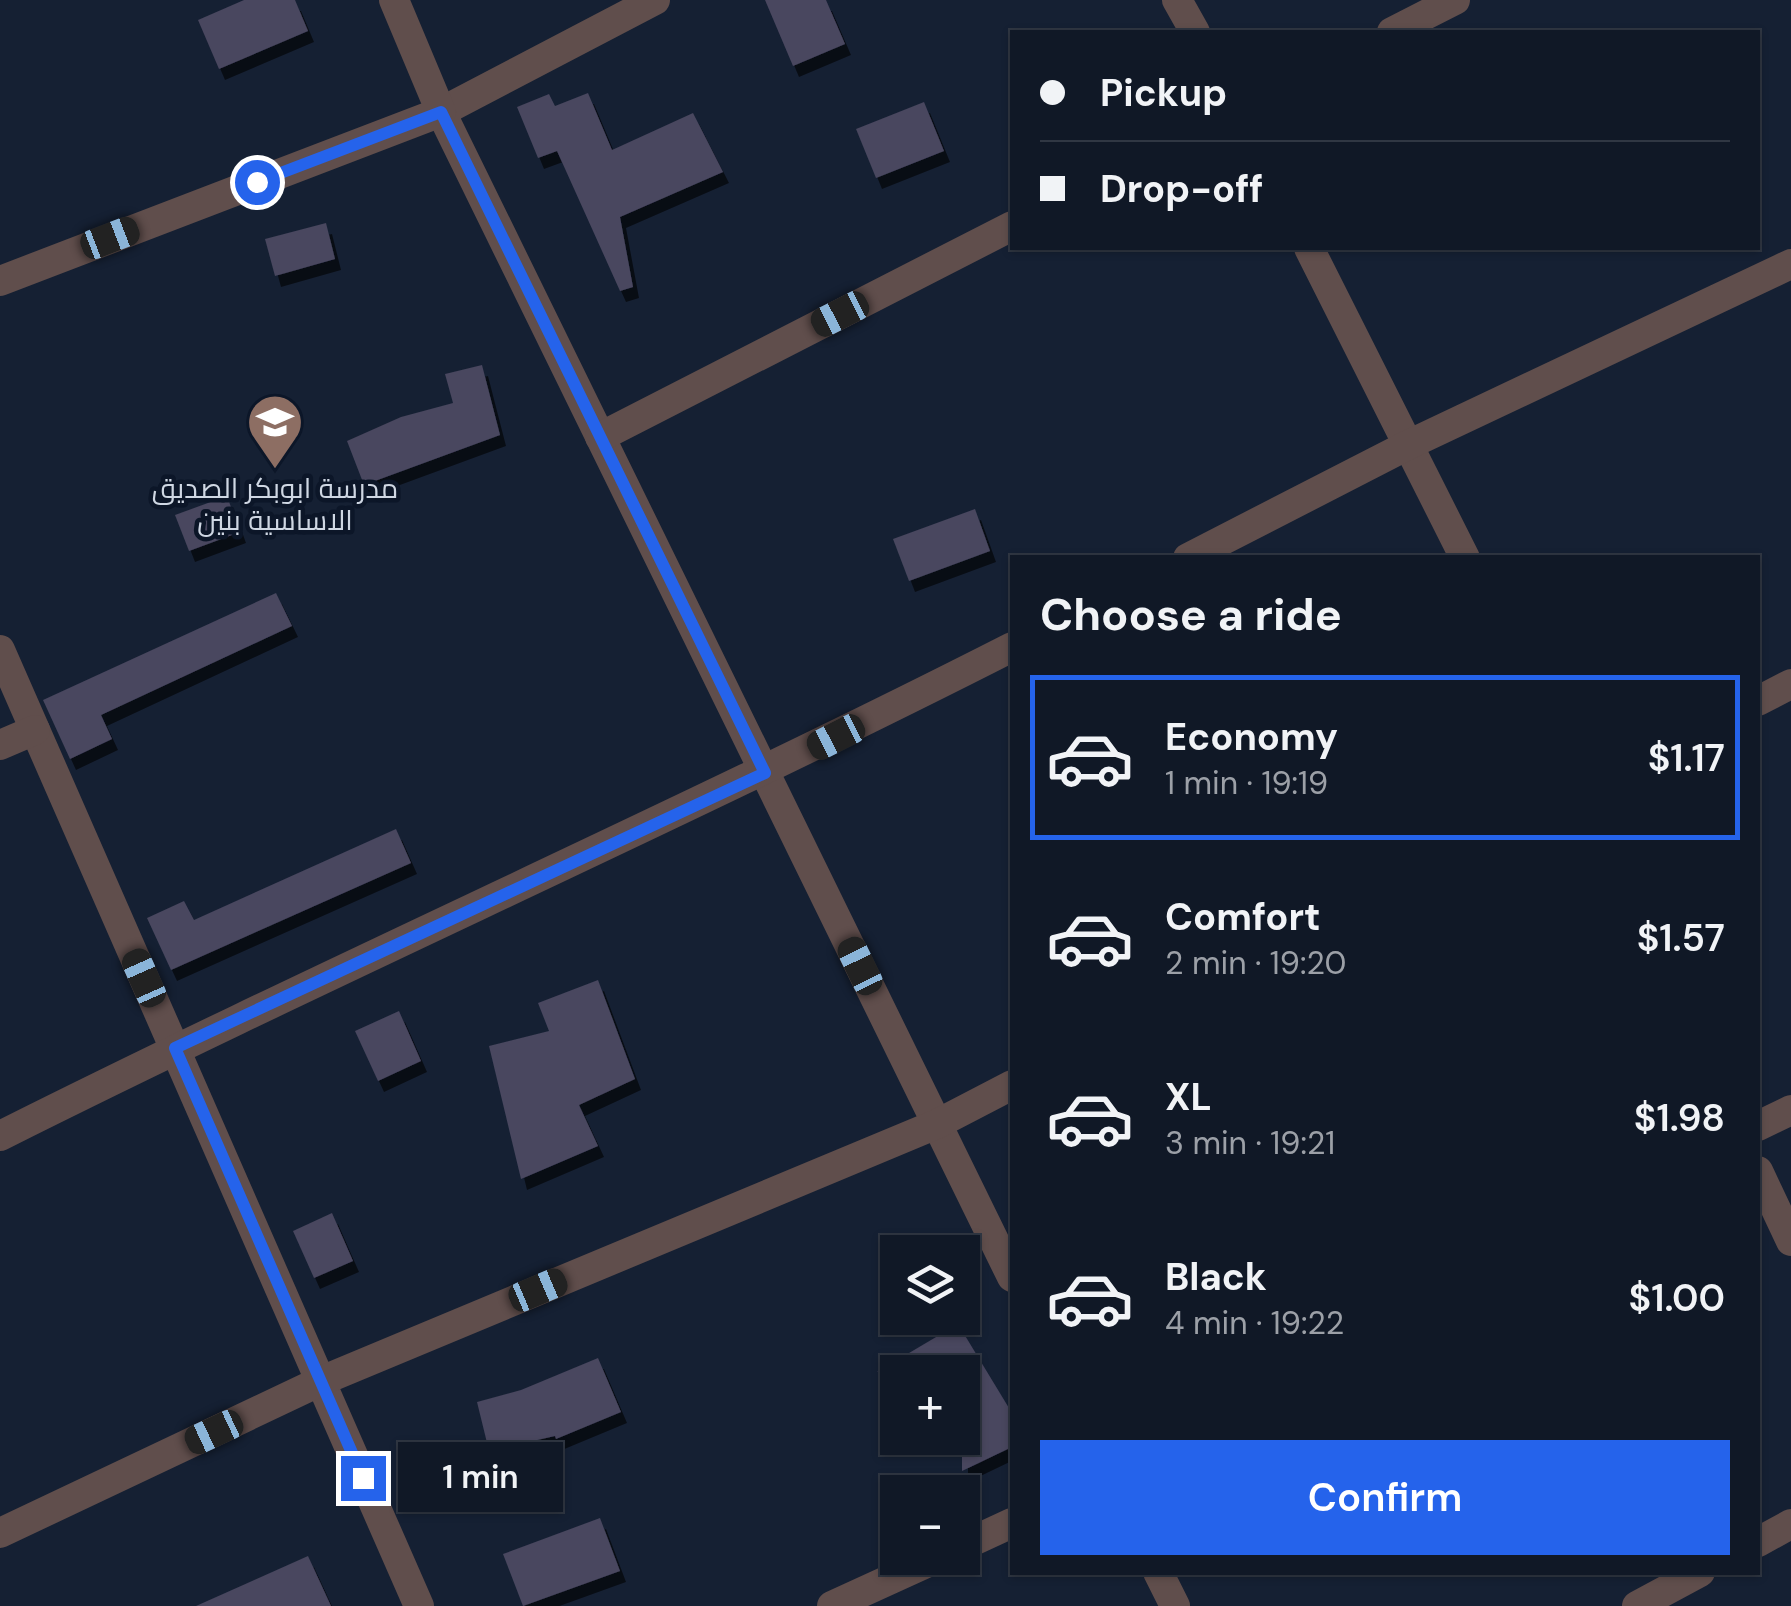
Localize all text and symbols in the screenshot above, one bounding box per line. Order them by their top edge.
text: Pickup [1100,68,1227,118]
route start [235,160,280,205]
text: Drop-off [1100,164,1263,214]
car [77,213,143,263]
car [806,287,874,341]
school or university icon: مدرسة ابوبكر الصديق الاساسية بنين [245,392,305,471]
place label: مدرسة ابوبكر الصديق الاساسية بنين [152,470,398,539]
text: Choose a ride [1040,585,1342,644]
car [802,710,870,764]
text: Economy [1165,712,1338,762]
icon: car [1045,713,1135,803]
text: $1.17 [1648,733,1725,783]
text: 1 min · 19:19 [1165,762,1328,804]
text: Comfort [1165,892,1321,942]
icon: car [1045,893,1135,983]
text: $1.57 [1637,913,1725,963]
car [833,932,887,1000]
text: 2 min · 19:20 [1165,942,1346,984]
car [118,944,170,1012]
text: XL [1165,1072,1212,1122]
icon: car [1045,1073,1135,1163]
text: $1.98 [1634,1093,1725,1143]
text: 3 min · 19:21 [1165,1122,1335,1164]
map controls [880,1235,980,1575]
button: layers [880,1235,980,1335]
text: Black [1165,1252,1267,1302]
icon: car [1045,1253,1135,1343]
car [505,1264,571,1316]
text: $1.00 [1629,1273,1725,1323]
text: 4 min · 19:22 [1165,1302,1344,1344]
button: + [880,1355,980,1455]
car [180,1406,248,1458]
button: Confirm [1040,1440,1730,1555]
callout: 1 min [398,1443,563,1513]
route end [341,1456,386,1501]
text: 1 min [442,1456,519,1498]
button: − [880,1475,980,1575]

